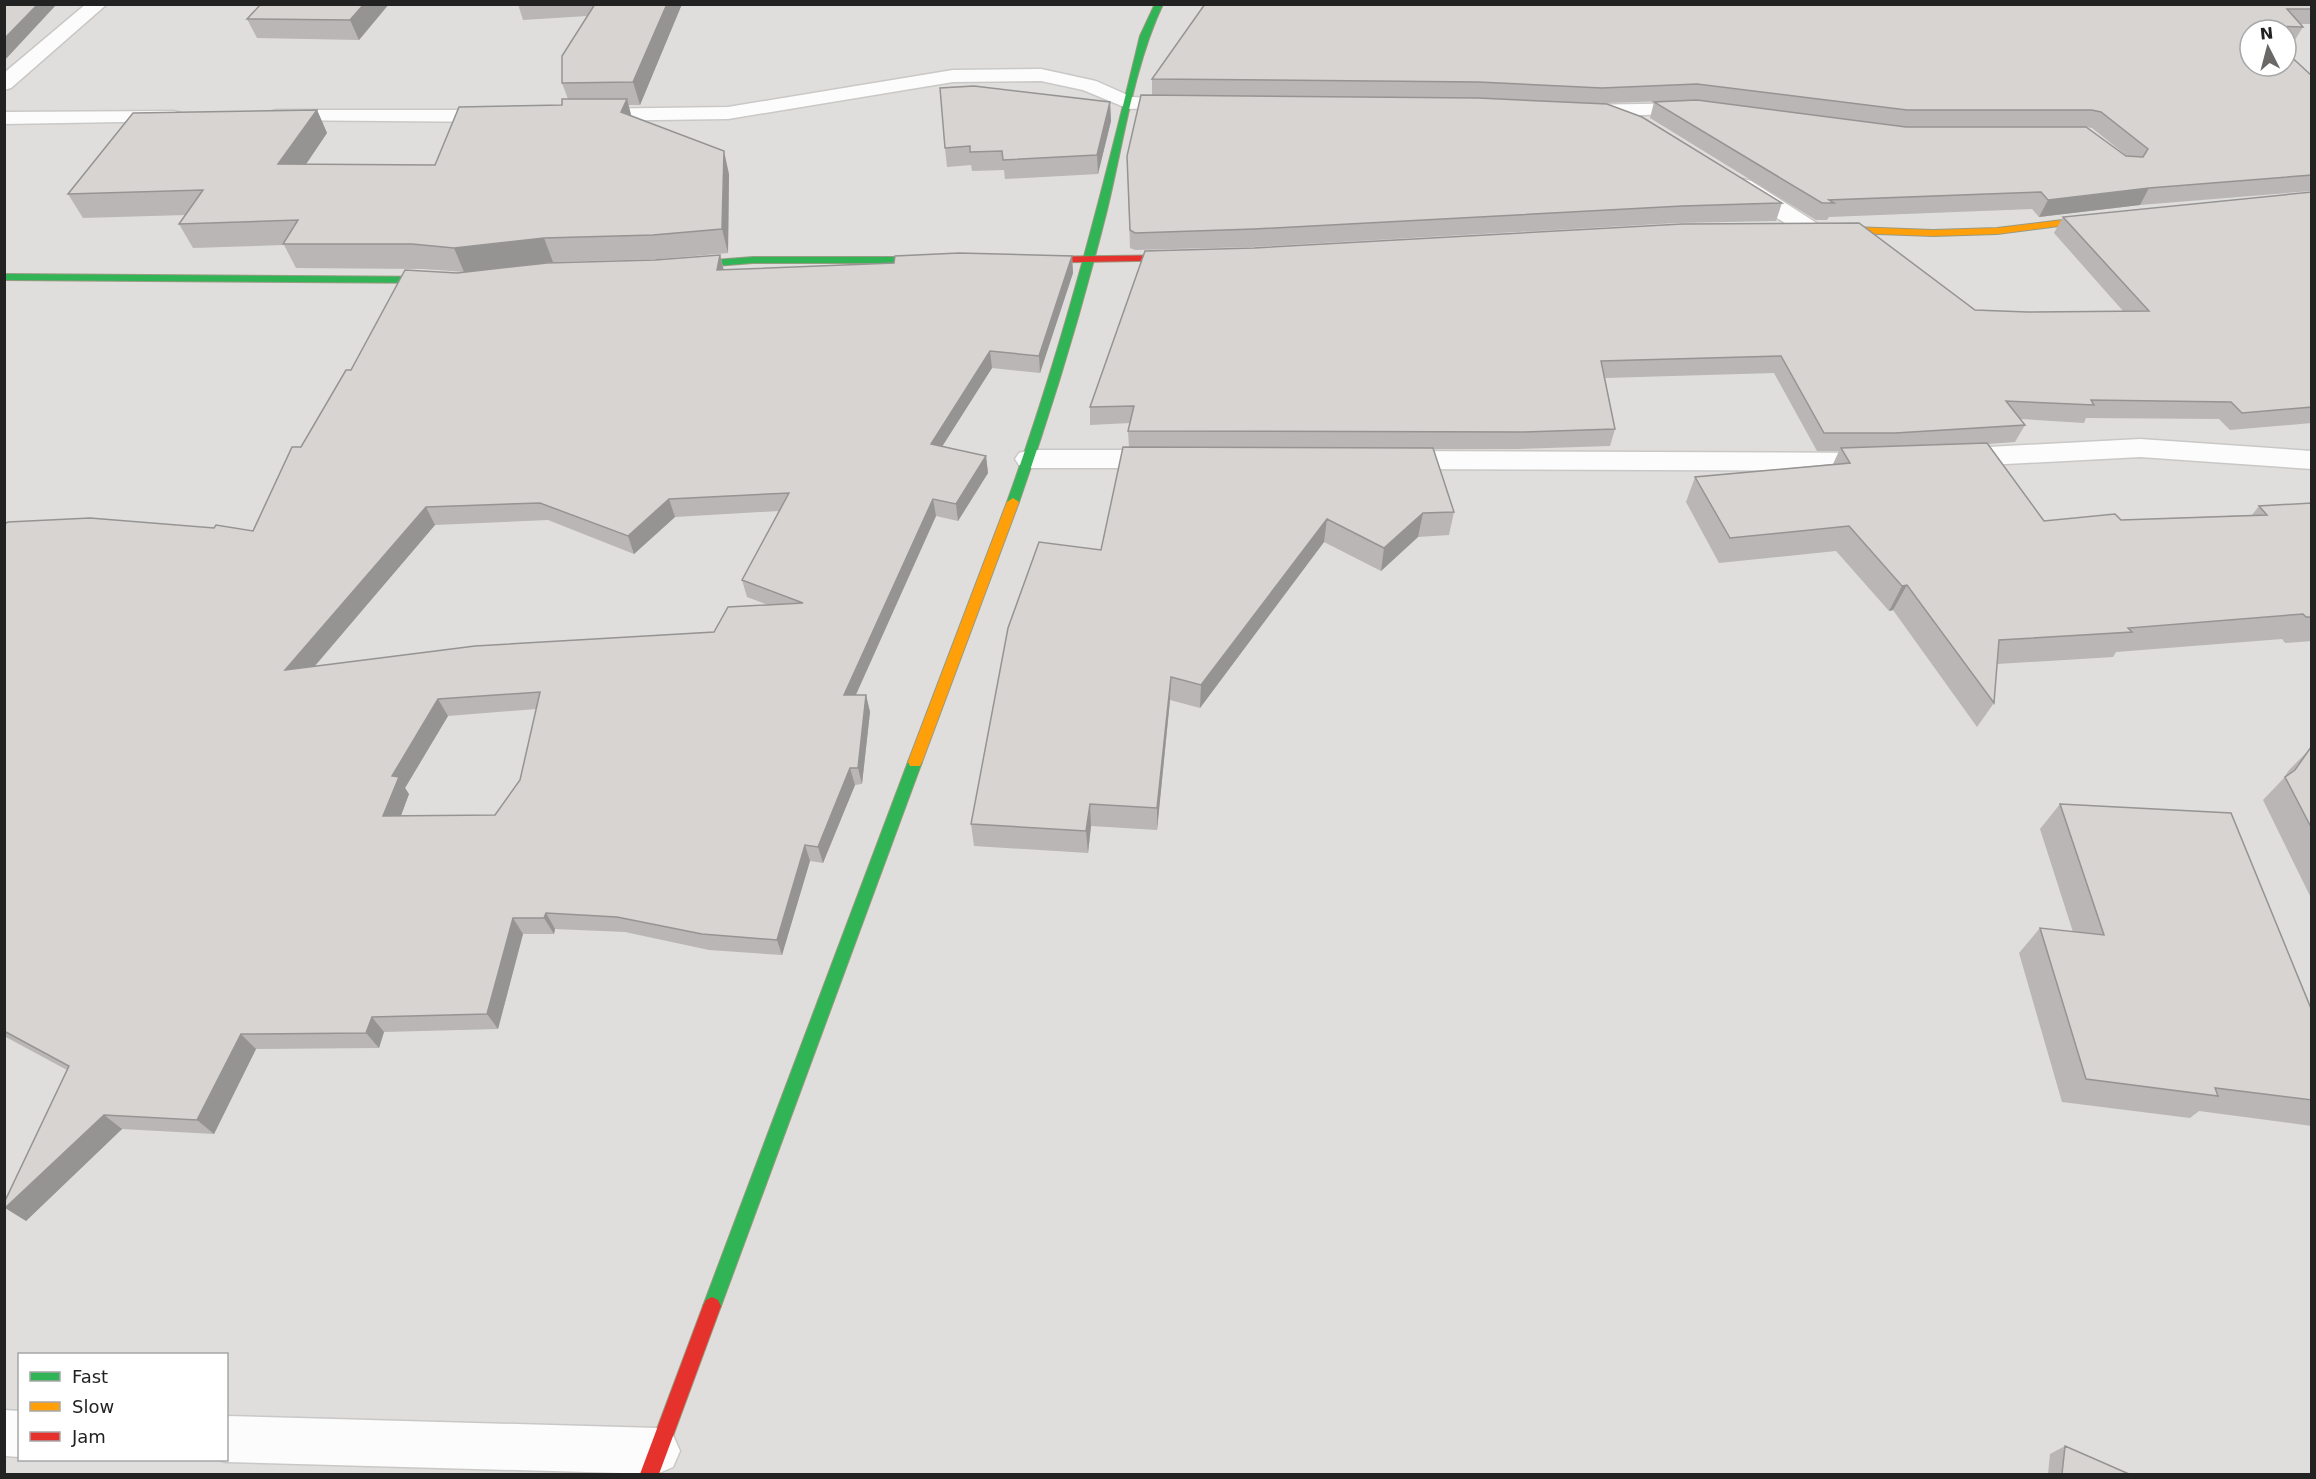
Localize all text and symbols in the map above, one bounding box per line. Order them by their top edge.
north arrow [2238,18,2298,78]
text: N [2259,23,2274,44]
legend [18,1353,228,1461]
text: Fast [72,1366,108,1387]
text: Slow [72,1396,114,1417]
text: Jam [71,1426,106,1447]

